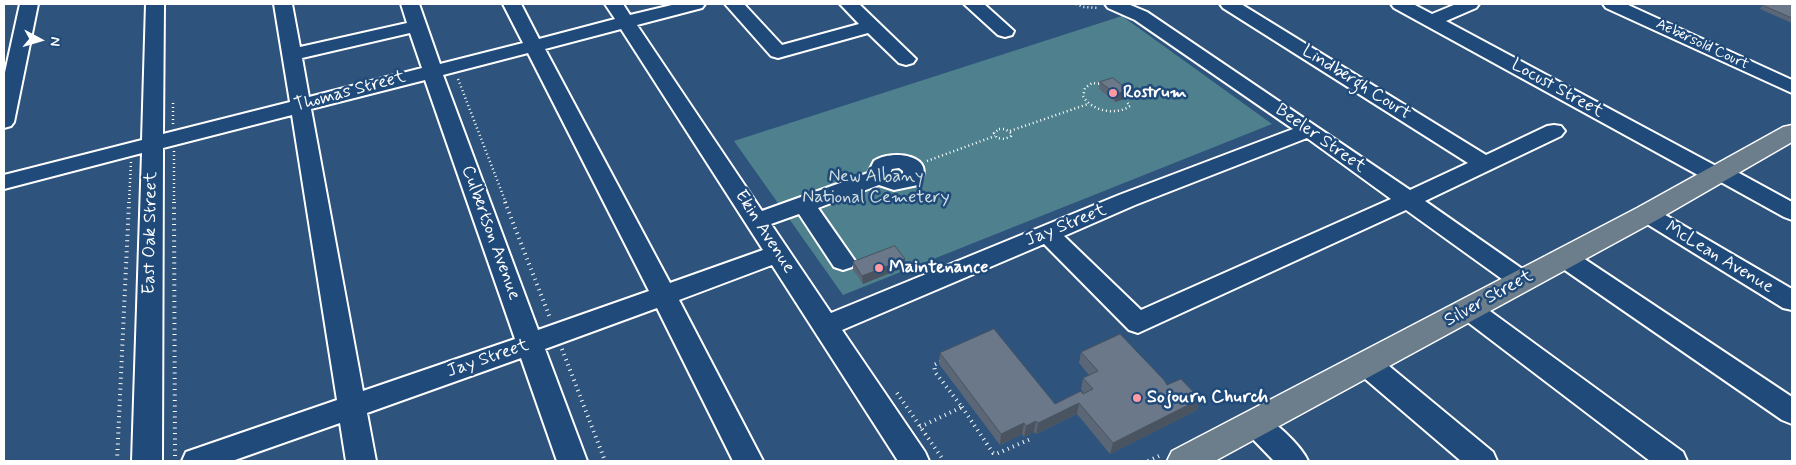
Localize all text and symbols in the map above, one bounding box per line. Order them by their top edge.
north arrow [15,15,65,65]
street label: Aebersold Court [1653,16,1751,74]
text: N [45,36,64,47]
street label: Lindbergh Court [1298,41,1414,125]
street label: Locust Street [1507,55,1607,123]
street label: Thomas Street [292,67,408,117]
place label: Rostrum [1123,82,1187,104]
marker: Rostrum [1107,87,1119,99]
street label: Beeler Street [1270,100,1370,178]
street label: Culbertson Avenue [456,163,524,303]
park label: New Albany National Cemetery [802,166,950,208]
street label: East Oak Street [139,171,163,295]
street label: Ekin Avenue [729,186,799,278]
street label: Jay Street [1022,200,1110,252]
street label: McLean Avenue [1661,217,1777,299]
place label: Maintenance [889,257,988,279]
marker: Maintenance [873,262,885,274]
street label: Silver Street [1441,266,1537,332]
street label: Jay Street [444,335,532,383]
place label: Sojourn Church [1147,387,1268,409]
marker: Sojourn Church [1131,392,1143,404]

